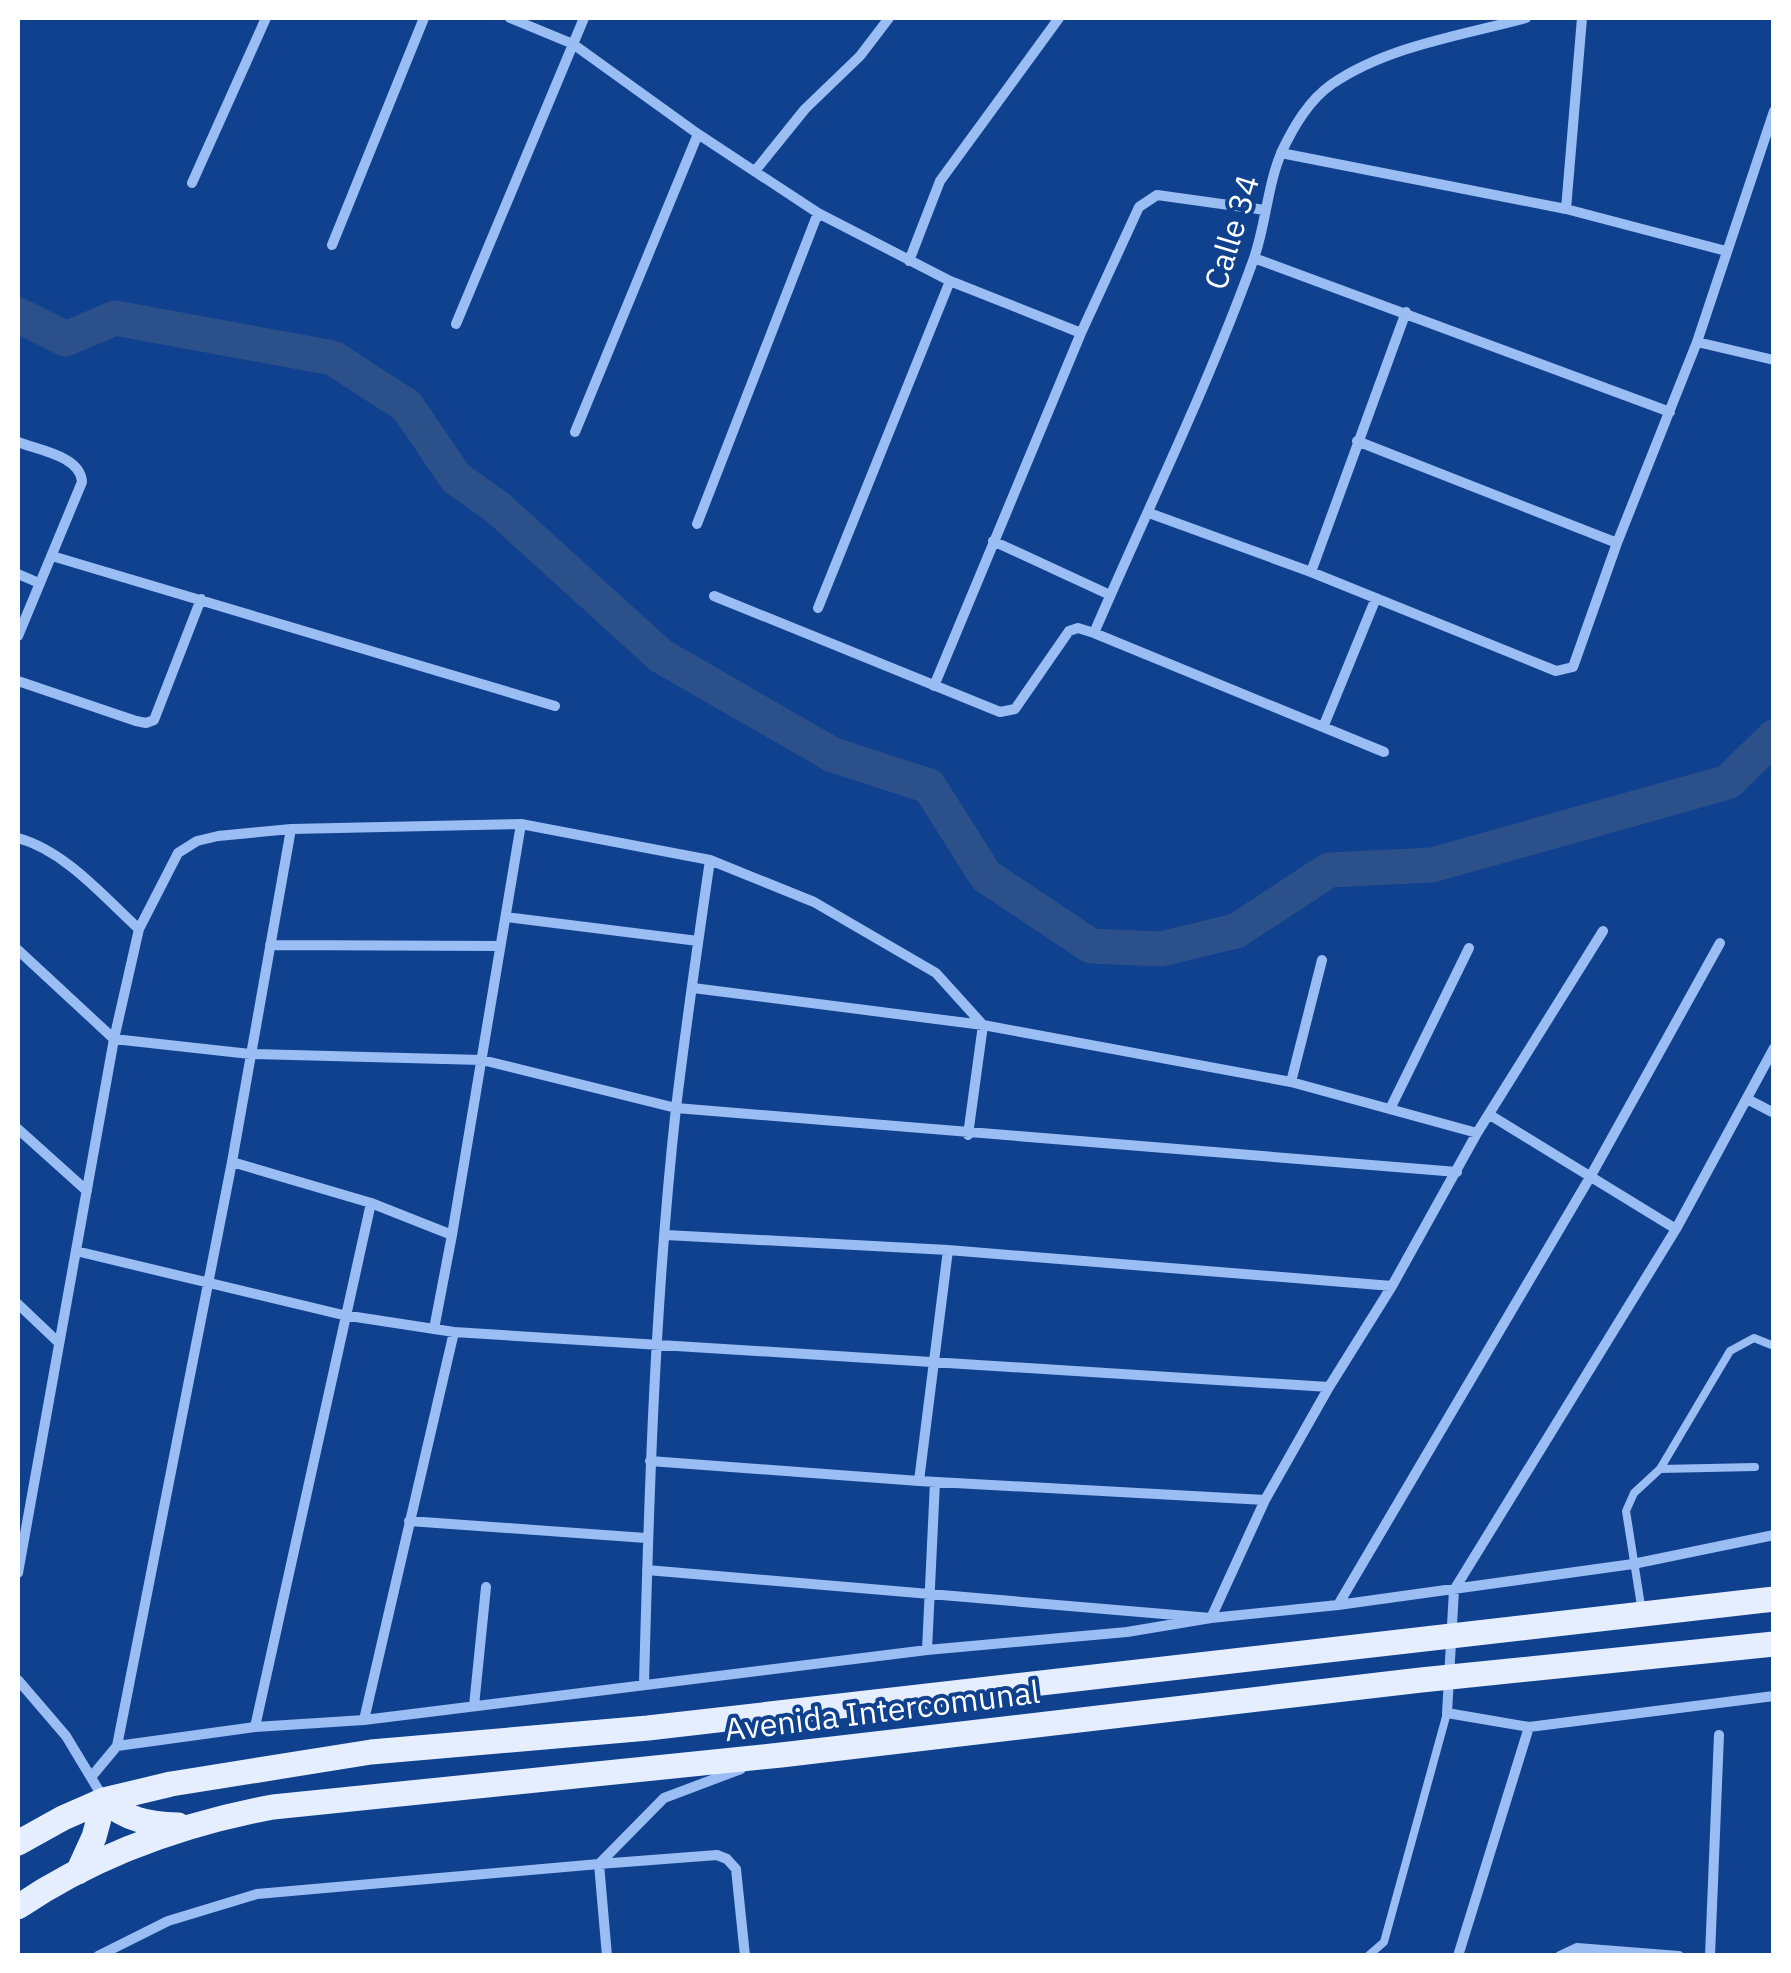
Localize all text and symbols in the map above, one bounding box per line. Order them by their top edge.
street label: Calle 34 [1194,170,1268,294]
street label: Avenida Intercomunal [722,1670,1042,1750]

